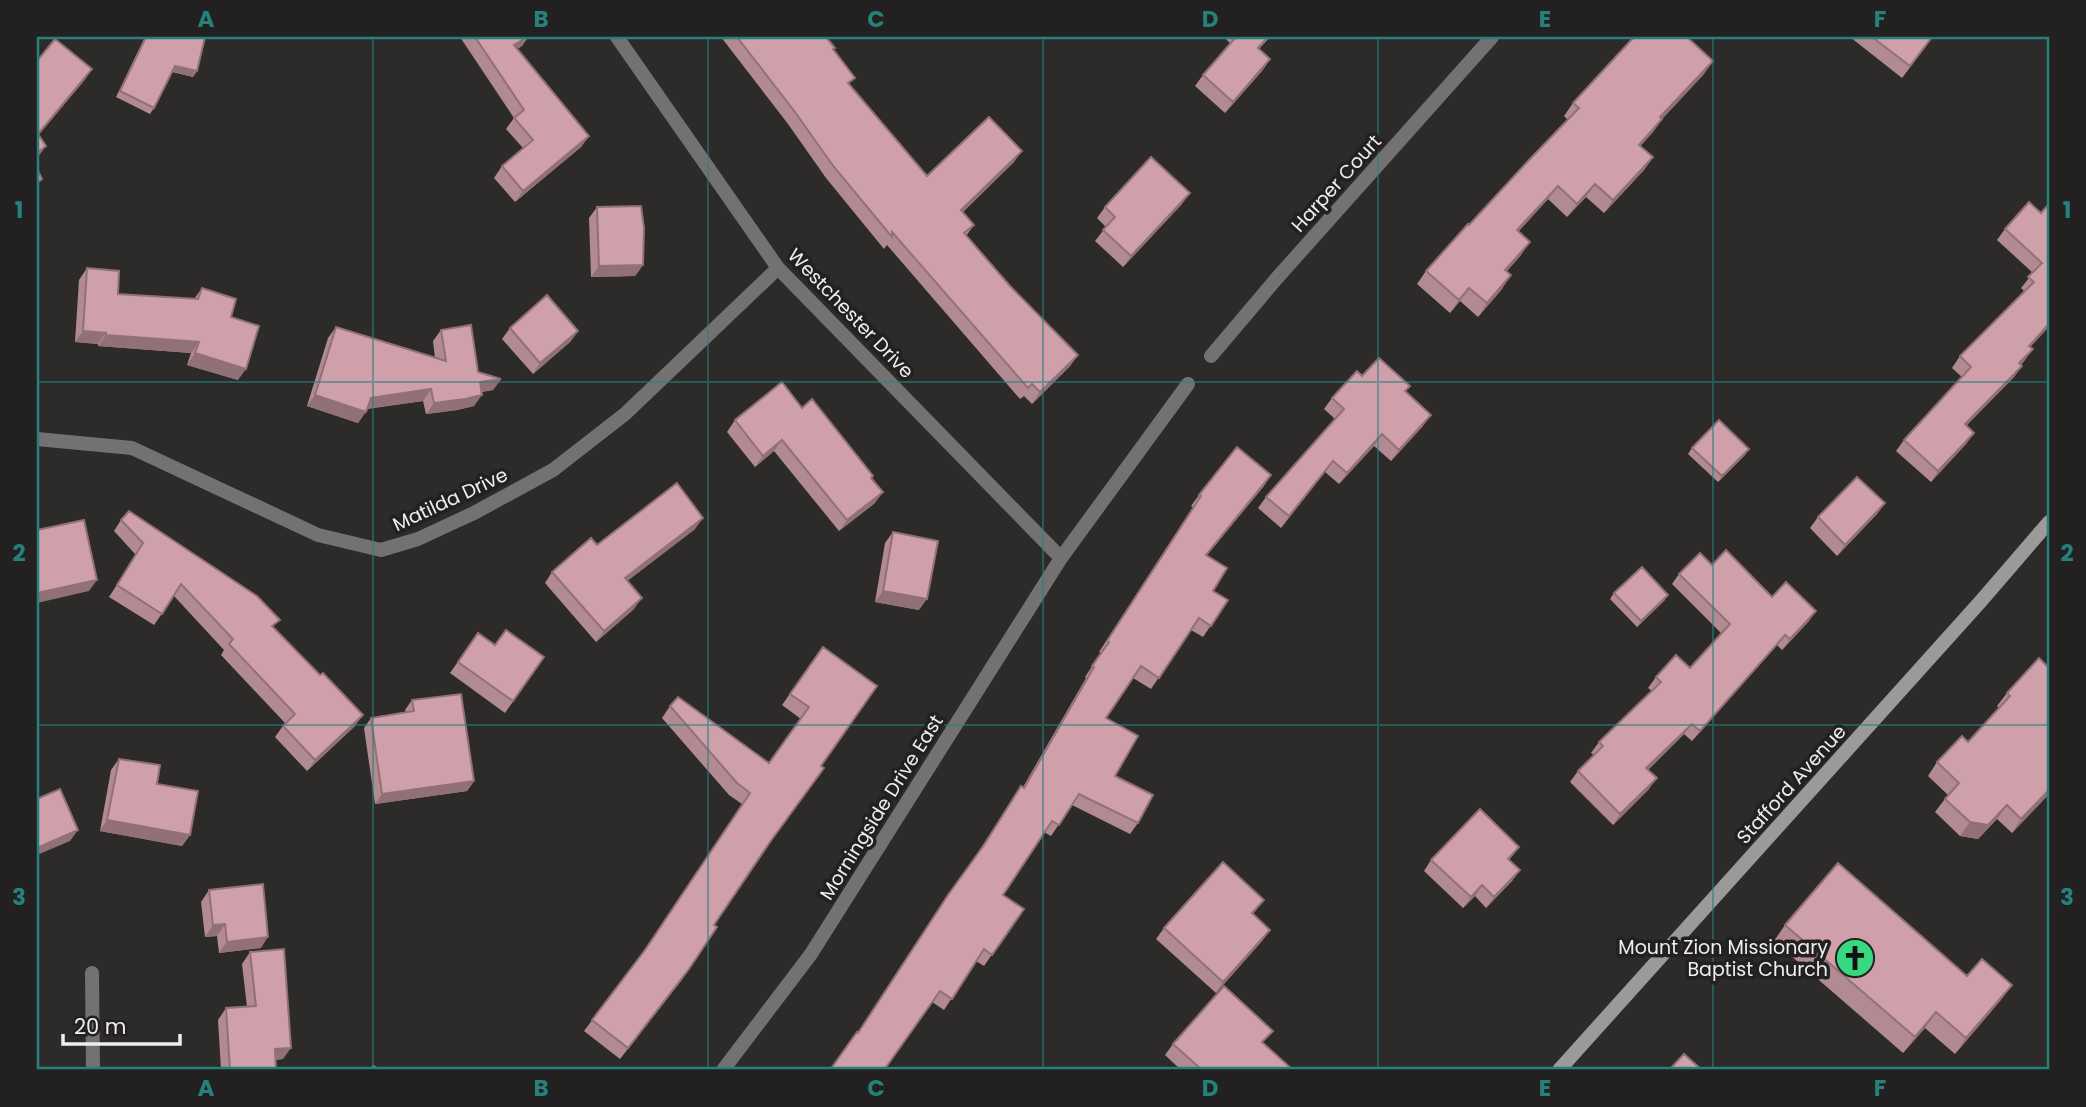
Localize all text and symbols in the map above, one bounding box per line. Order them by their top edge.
text: A [198,3,215,35]
text: B [533,3,549,35]
text: C [867,3,885,35]
text: D [1202,3,1218,35]
text: E [1539,3,1551,35]
text: F [1874,3,1886,35]
street label: Harper Court [1285,129,1388,238]
text: 1 [15,194,23,226]
text: 1 [2063,194,2071,226]
street label: Westchester Drive [782,242,920,384]
street label: Matilda Drive [388,461,512,538]
text: 2 [12,537,26,569]
text: 2 [2060,537,2074,569]
street label: Morningside Drive East [813,709,950,905]
street label: Stafford Avenue [1731,719,1852,850]
text: 3 [12,881,26,913]
text: 3 [2060,881,2074,913]
place label: Mount Zion Missionary Baptist Church [1618,934,1828,983]
church icon: Mount Zion Missionary Baptist Church [1834,937,1876,979]
scale bar [63,1002,180,1046]
text: 20 m [74,1012,127,1041]
text: A [198,1072,215,1104]
text: B [533,1072,549,1104]
text: C [867,1072,885,1104]
text: D [1202,1072,1218,1104]
text: E [1539,1072,1551,1104]
text: F [1874,1072,1886,1104]

